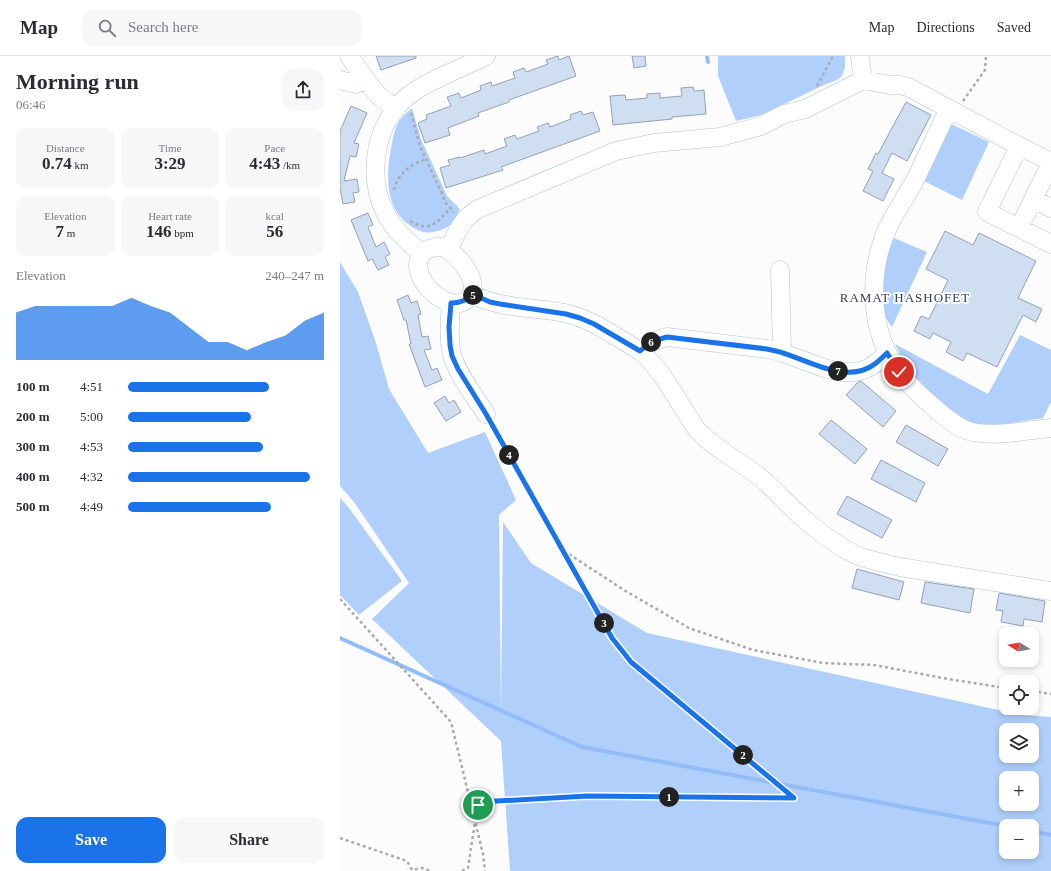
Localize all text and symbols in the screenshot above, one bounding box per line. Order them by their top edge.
search box [82,10,362,46]
text: Map [20,17,58,38]
icon: search [96,17,118,39]
text: Search here [128,19,198,35]
text: Map [869,20,894,35]
text: Directions [916,20,975,35]
text: Saved [997,20,1031,35]
text: Morning run [16,69,139,94]
button: share [282,69,324,111]
text: 06:46 [16,97,46,112]
text: Distance [46,142,85,154]
text: Time [159,142,181,154]
text: Pace [264,142,285,154]
text: 0.74 [42,154,72,173]
text: 3:29 [154,154,186,173]
text: 4:43 [249,154,280,173]
text: km [72,159,89,171]
text: /km [280,159,300,171]
text: Elevation [44,210,86,222]
text: Heart rate [148,210,192,222]
text: kcal [265,210,284,222]
text: 7 [55,222,64,241]
text: 146 [146,222,172,241]
text: 56 [266,222,283,241]
text: m [64,227,75,239]
text: bpm [172,227,194,239]
text: Elevation [16,268,66,283]
text: 240–247 m [265,268,324,283]
pin: 5 [463,285,483,305]
text: 5 [470,289,476,301]
district label: RAMAT HASHOFET [840,290,970,305]
pin: 6 [641,332,661,352]
text: 6 [648,336,654,348]
pin [882,355,916,389]
pin: 7 [828,361,848,381]
icon: check [888,361,910,383]
text: 7 [835,365,841,377]
text: 100 m [16,379,50,394]
text: 4:51 [80,379,103,394]
text: 200 m [16,409,50,424]
text: 5:00 [80,409,103,424]
text: 300 m [16,439,50,454]
text: 4:53 [80,439,103,454]
pin: 4 [499,445,519,465]
text: 4 [506,449,512,461]
text: 400 m [16,469,50,484]
text: 4:32 [80,469,103,484]
text: 500 m [16,499,50,514]
text: 4:49 [80,499,103,514]
pin: 3 [594,613,614,633]
text: 3 [601,617,607,629]
north arrow [999,627,1039,667]
map controls [999,627,1039,859]
button: locate [999,675,1039,715]
button: layers [999,723,1039,763]
pin: 2 [733,745,753,765]
text: 2 [740,749,746,761]
button: + [999,771,1039,811]
pin: 1 [659,787,679,807]
pin [461,788,495,822]
text: 1 [666,791,672,803]
icon: arrive [467,794,489,816]
button: Save [16,817,166,863]
button: Share [174,817,324,863]
button: − [999,819,1039,859]

